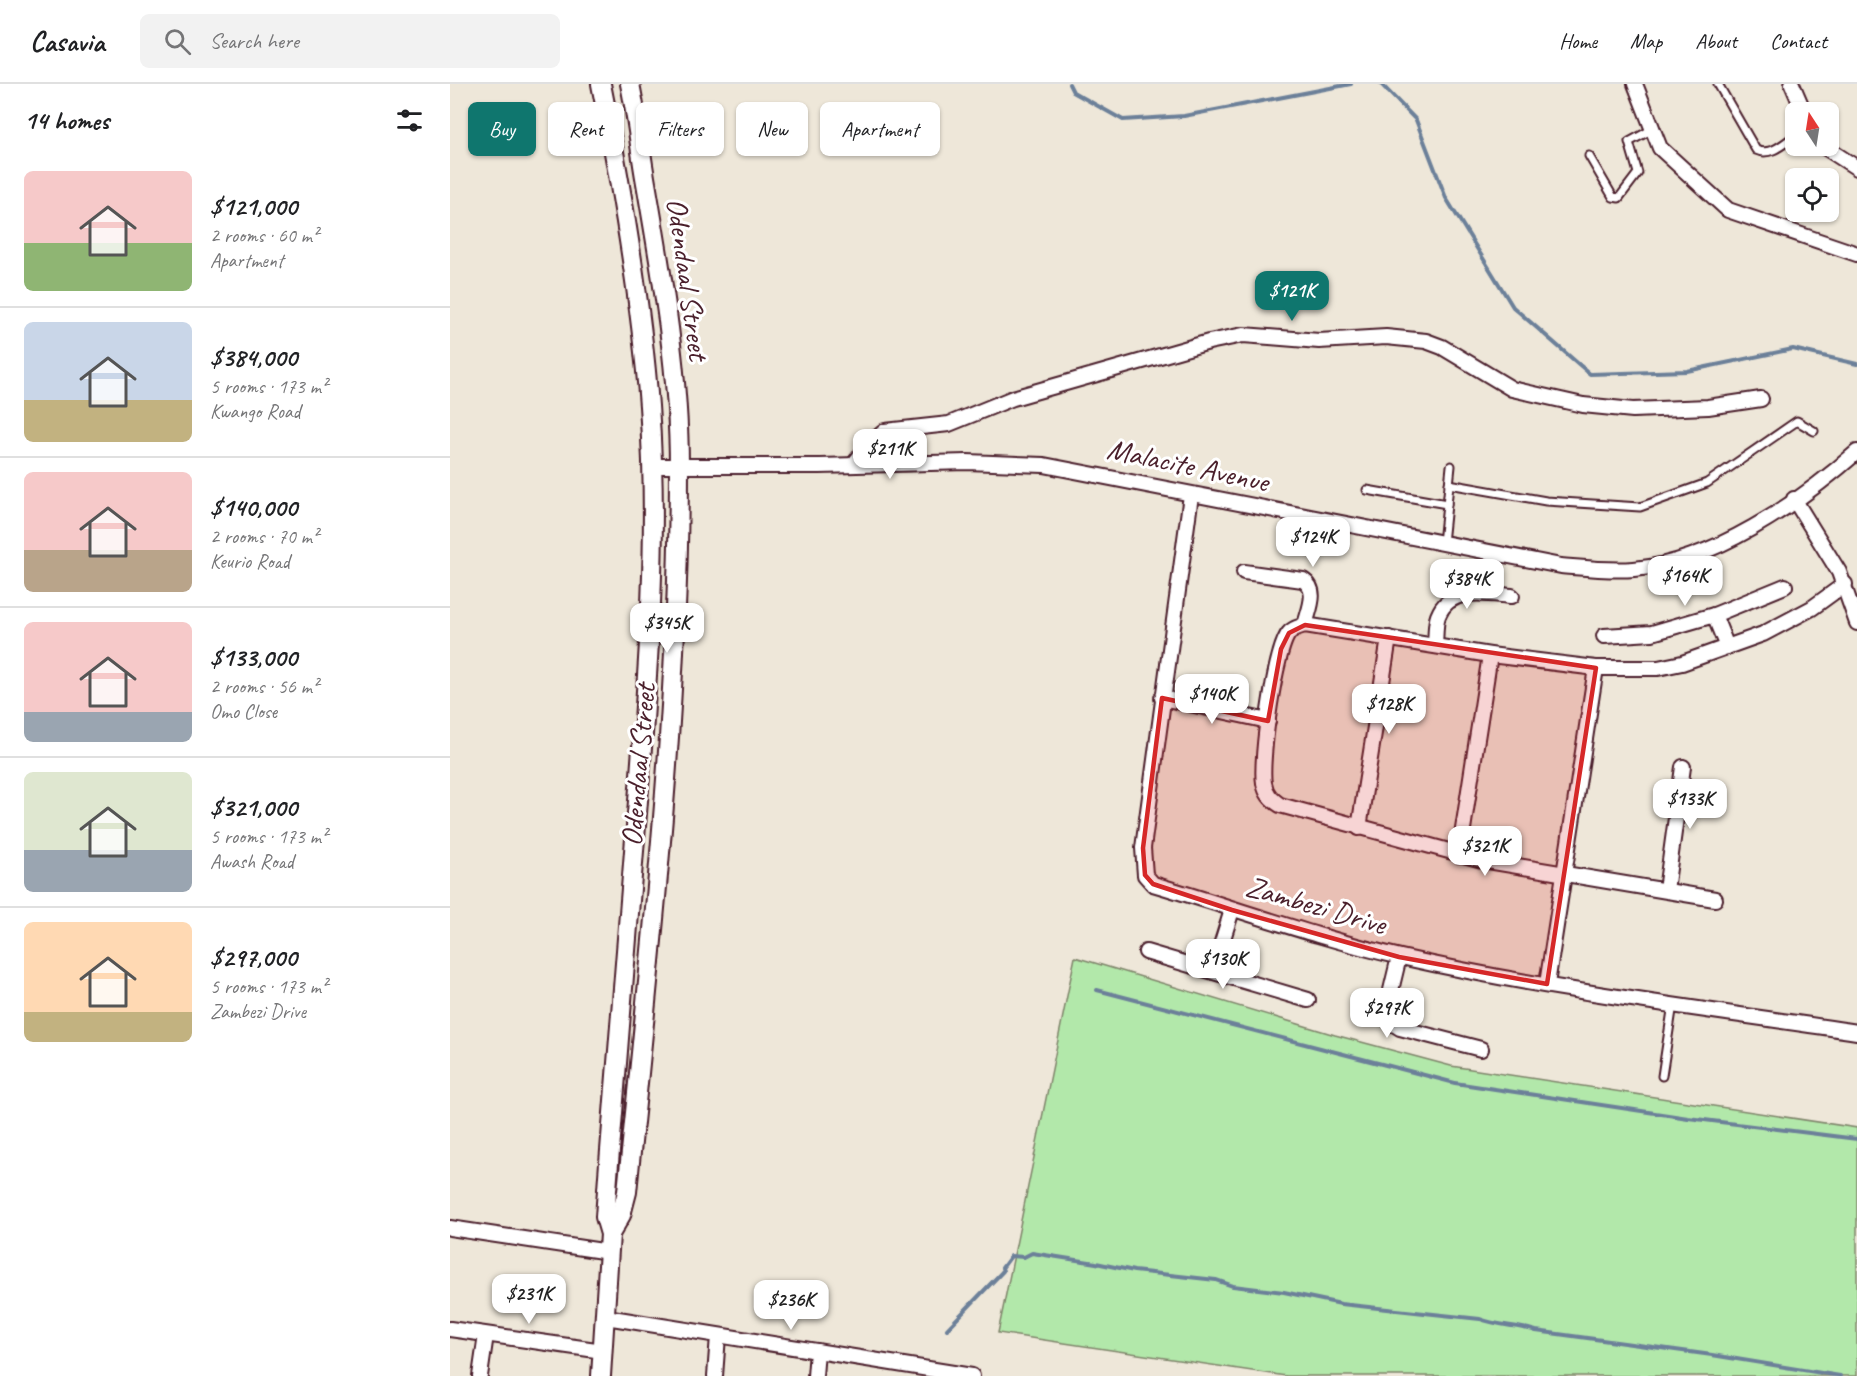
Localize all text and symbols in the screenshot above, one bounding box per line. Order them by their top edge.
search box [140,14,560,68]
text: Casavia [30,24,104,59]
icon: search [161,25,194,58]
text: Search here [209,27,299,55]
text: Home [1559,28,1597,54]
text: Map [1630,28,1662,54]
text: About [1695,28,1737,54]
text: Contact [1770,28,1827,54]
chip: Buy [468,102,536,156]
chip: Rent [548,102,624,156]
chip: Filters [636,102,724,156]
chip: New [736,102,808,156]
chip: Apartment [820,102,940,156]
north arrow [1785,102,1839,156]
map controls [1785,102,1839,222]
text: 14 homes [24,104,109,137]
icon: filters [393,104,426,137]
button: locate [1785,168,1839,222]
text: $121,000 [210,190,297,223]
icon: home [72,195,144,267]
street label: Odendaal Street [658,196,719,365]
text: 2 rooms · 60 m² [210,223,318,248]
text: Apartment [210,248,283,273]
pin: $121K [1250,271,1334,322]
text: $121K [1269,278,1315,303]
text: $384,000 [210,341,297,374]
icon: home [72,346,144,418]
text: 5 rooms · 173 m² [210,374,327,399]
text: Kwango Road [210,399,300,424]
pin: $211K [848,429,932,480]
street label: Malacite Avenue [1104,429,1274,501]
text: $211K [867,436,913,461]
text: $140,000 [210,491,297,524]
icon: home [72,496,144,568]
pin: $124K [1271,517,1355,568]
text: 2 rooms · 70 m² [210,524,318,549]
text: $124K [1290,524,1336,549]
text: Keurio Road [210,549,290,574]
pin: $164K [1643,556,1727,607]
pin: $384K [1425,559,1509,610]
text: $164K [1662,563,1708,588]
text: $384K [1444,566,1490,591]
pin: $345K [625,603,709,654]
text: $345K [644,610,690,635]
text: $133,000 [210,641,297,674]
icon: home [72,646,144,718]
text: 2 rooms · 56 m² [210,674,318,699]
pin: $140K [1170,674,1254,725]
street label: Odendaal Street [612,679,664,848]
text: $140K [1189,681,1235,706]
pin: $128K [1347,684,1431,735]
text: $128K [1366,691,1412,716]
text: Omo Close [210,699,277,724]
pin: $133K [1648,779,1732,830]
text: $133K [1667,786,1713,811]
text: $321,000 [210,791,297,824]
icon: home [72,796,144,868]
text: 5 rooms · 173 m² [210,824,327,849]
pin: $321K [1443,826,1527,877]
text: $321K [1462,833,1508,858]
text: Awash Road [210,849,294,874]
street label: Zambezi Drive [1242,867,1393,944]
pin: $130K [1181,939,1265,990]
text: $297,000 [210,941,297,974]
icon: home [72,946,144,1018]
text: $130K [1200,946,1246,971]
text: 5 rooms · 173 m² [210,974,327,999]
pin: $297K [1345,988,1429,1039]
text: $297K [1364,995,1410,1020]
text: Zambezi Drive [210,999,306,1024]
pin: $231K [487,1274,571,1325]
pin: $236K [749,1280,833,1331]
text: $231K [506,1281,552,1306]
text: $236K [768,1287,814,1312]

